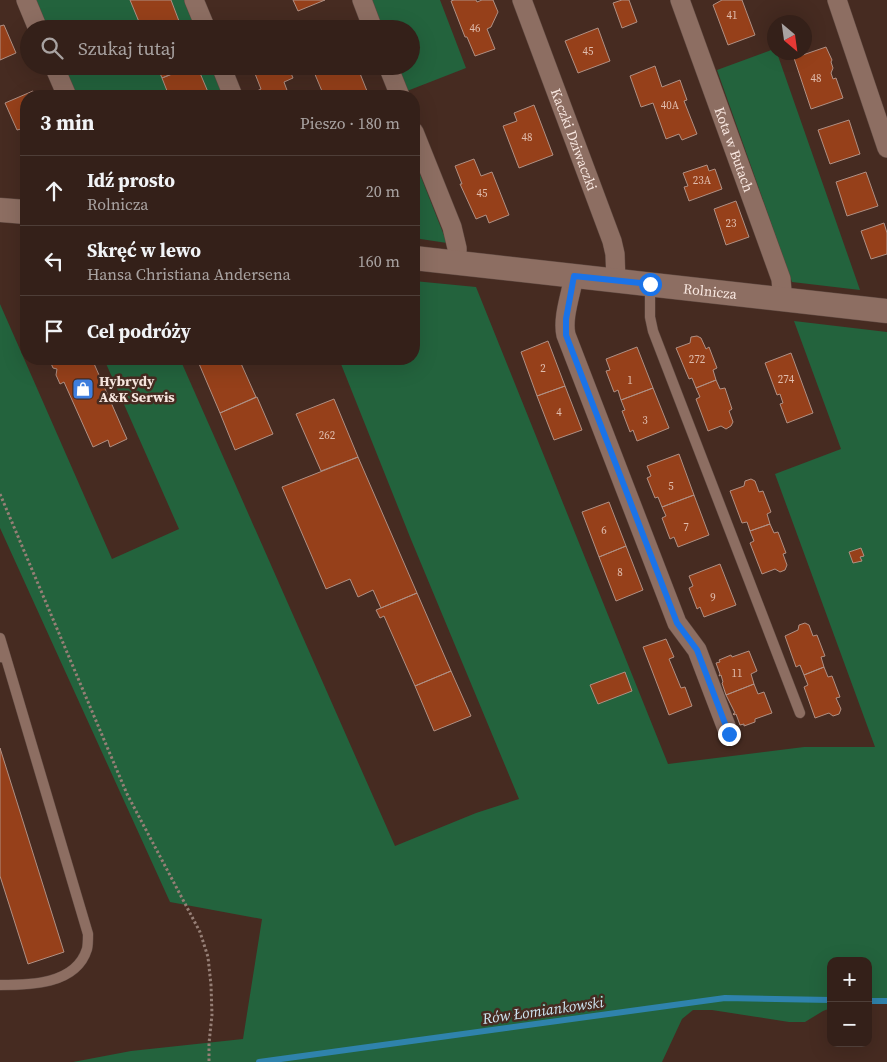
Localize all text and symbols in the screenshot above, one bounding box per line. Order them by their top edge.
house number: 41 [727,8,738,23]
north arrow [767,15,812,60]
search box [20,20,420,75]
house number: 46 [470,21,481,36]
icon: search [38,34,66,62]
text: Szukaj tutaj [78,35,176,61]
house number: 45 [583,44,594,59]
house number: 48 [811,71,822,86]
street label: Kaczki Dziwaczki [546,86,602,194]
house number: 40A [661,98,680,113]
street label: Kota w Butach [710,104,759,195]
text: 3 min [40,108,95,137]
text: Pieszo · 180 m [300,112,400,134]
house number: 48 [522,130,533,145]
text: Idź prosto [87,167,175,193]
house number: 23A [693,173,712,188]
icon: ahead [40,177,68,205]
text: 20 m [366,180,400,202]
house number: 45 [477,186,488,201]
text: Rolnicza [87,193,148,215]
house number: 23 [726,216,737,231]
text: Skręć w lewo [87,237,201,263]
icon: left [40,247,68,275]
text: 160 m [358,250,400,272]
text: Hansa Christiana Andersena [87,263,291,285]
route start [639,273,662,296]
street label: Rolnicza [682,278,739,304]
icon: arrive [40,317,68,345]
text: Cel podróży [87,318,191,344]
house number: 272 [689,352,706,367]
house number: 2 [540,361,546,376]
place label: Hybrydy A&K Serwis [99,371,175,407]
house number: 274 [778,372,795,387]
house number: 1 [627,373,633,388]
shop icon: Hybrydy A&K Serwis [71,377,95,401]
house number: 4 [556,405,562,420]
house number: 3 [642,413,648,428]
house number: 262 [319,428,336,443]
house number: 5 [668,479,674,494]
house number: 7 [683,520,689,535]
house number: 6 [601,523,607,538]
house number: 8 [617,565,623,580]
house number: 9 [710,590,716,605]
house number: 11 [732,666,743,681]
route end [718,723,741,746]
map controls [827,957,872,1047]
button: + [827,957,872,1002]
water label: Rów Łomiankowski [480,991,605,1029]
button: − [827,1002,872,1047]

